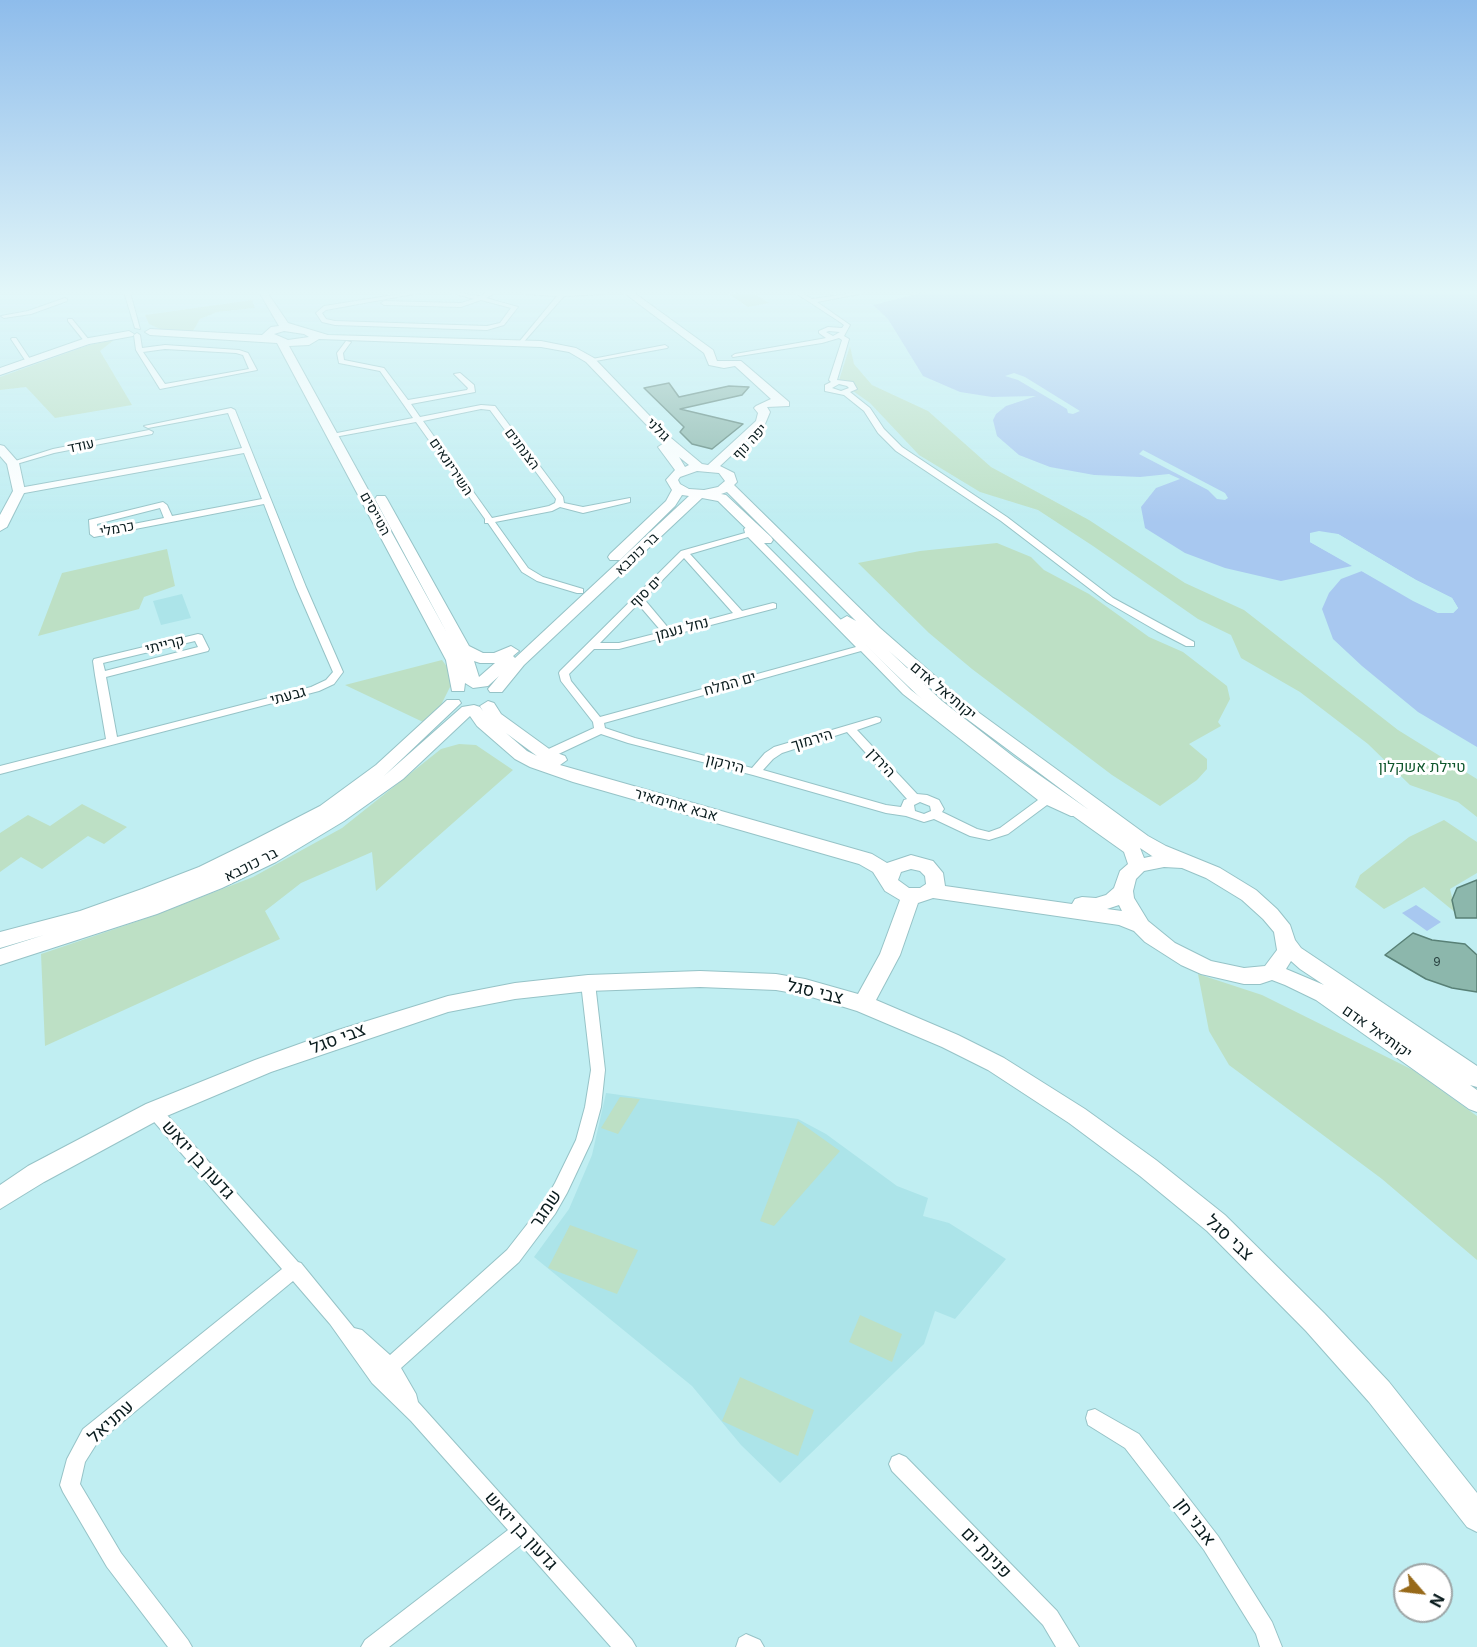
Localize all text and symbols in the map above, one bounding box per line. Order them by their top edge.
street label: גולני [643,415,673,445]
street label: יפה נוף [729,421,771,463]
street label: הצנחנים [501,425,543,473]
street label: עודד [66,435,96,457]
street label: השיריונאים [426,435,476,499]
street label: הטייסים [356,489,394,539]
street label: כרמלי [98,517,136,541]
street label: בר כוכבא [612,529,662,579]
street label: ים סוף [626,572,666,612]
street label: נחל נעמן [653,613,711,645]
street label: קרייתי [144,631,186,659]
street label: יקותיאל אדם [906,658,980,724]
street label: ים המלח [702,668,758,700]
street label: גבעתי [268,683,308,709]
street label: הירמוך [789,725,835,755]
street label: הירדן [863,745,899,781]
street label: הירקון [704,751,746,777]
park label: טיילת אשקלון [1379,758,1465,776]
street label: אבא אחימאיר [632,785,720,825]
street label: בר כוכבא [221,844,281,886]
house number: 9 [1433,955,1441,969]
street label: צבי סגל [784,975,846,1009]
street label: יקותיאל אדם [1339,1001,1415,1063]
street label: צבי סגל [307,1019,369,1059]
street label: גדעון בן יואש [157,1116,239,1204]
street label: שמגר [525,1186,567,1232]
street label: צבי סגל [1201,1210,1257,1266]
street label: עתניאל [84,1396,138,1448]
street label: גדעון בן יואש [480,1487,562,1575]
street label: אבני חן [1170,1494,1220,1550]
street label: פנינת ים [956,1523,1016,1583]
north arrow [1393,1563,1453,1623]
text: N [1425,1590,1449,1611]

